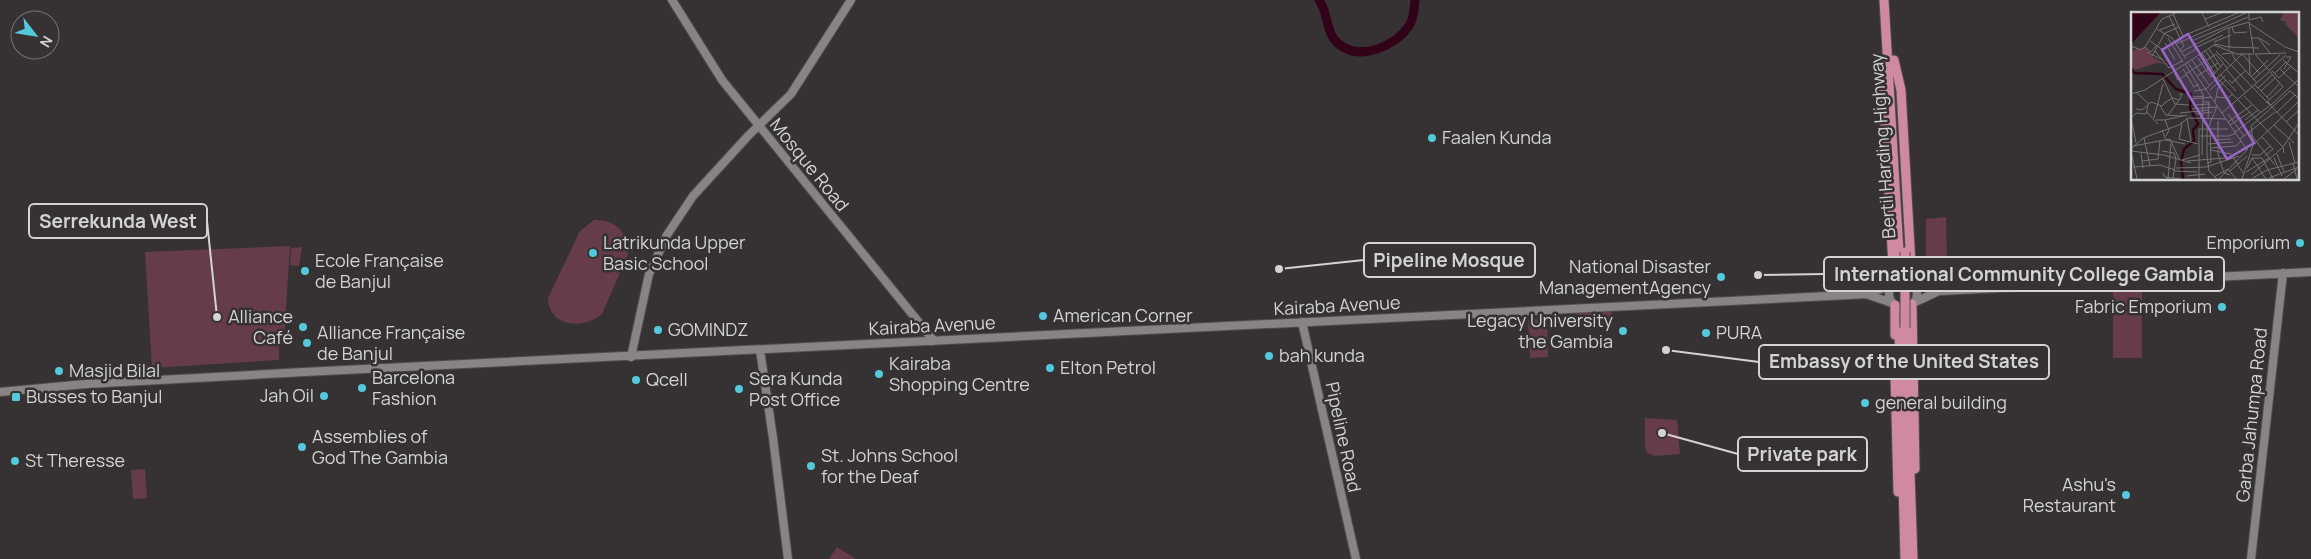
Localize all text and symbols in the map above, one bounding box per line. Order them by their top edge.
north arrow [10,10,60,60]
inset map [2131,12,2298,180]
text: N [36,33,57,51]
street label: Bertil Harding Highway [1864,52,1900,240]
street label: Mosque Road [765,113,855,216]
place label: Faalen Kunda [1442,125,1552,149]
marker: Faalen Kunda [1426,132,1438,144]
callout: Serrekunda West [29,204,207,238]
text: Serrekunda West [39,208,197,234]
place label: Latrikunda Upper Basic School [603,230,746,275]
place label: Emporium [2207,230,2290,254]
marker: Emporium [2294,237,2306,249]
callout: Pipeline Mosque [1364,243,1535,277]
marker: Latrikunda Upper Basic School [587,247,599,259]
text: Pipeline Mosque [1373,247,1525,273]
place label: Ecole Française de Banjul [315,248,444,293]
place label: National Disaster ManagementAgency [1539,254,1712,299]
callout: International Community College Gambia [1824,257,2224,291]
text: International Community College Gambia [1834,261,2214,287]
marker: Ecole Française de Banjul [299,265,311,277]
marker: National Disaster ManagementAgency [1715,271,1727,283]
street label: Kairaba Avenue [1273,290,1401,320]
place label: Fabric Emporium [2075,294,2212,318]
marker: Fabric Emporium [2216,301,2228,313]
place label: American Corner [1053,303,1193,327]
place label: Alliance Café [228,304,293,349]
place label: Legacy University the Gambia [1467,308,1613,353]
street label: Kairaba Avenue [868,310,996,340]
marker: American Corner [1037,310,1049,322]
place label: GOMINDZ [668,317,748,341]
place label: Alliance Française de Banjul [317,320,465,365]
place label: PURA [1716,320,1763,344]
marker: Alliance Café [297,321,309,333]
marker: GOMINDZ [652,324,664,336]
marker: Legacy University the Gambia [1617,325,1629,337]
street label: Garba Jahumpa Road [2230,326,2272,503]
marker: PURA [1700,327,1712,339]
marker: Alliance Française de Banjul [301,337,313,349]
place label: bah kunda [1279,343,1365,367]
callout: Embassy of the United States [1759,345,2049,379]
text: Embassy of the United States [1769,348,2039,374]
marker: bah kunda [1263,350,1275,362]
place label: Kairaba Shopping Centre [889,351,1030,396]
place label: Elton Petrol [1060,355,1156,379]
place label: Masjid Bilal [69,358,160,382]
marker: Elton Petrol [1044,362,1056,374]
marker: Masjid Bilal [53,365,65,377]
place label: Barcelona Fashion [372,365,455,410]
place label: Sera Kunda Post Office [749,366,842,411]
place label: Qcell [646,367,688,391]
marker: Kairaba Shopping Centre [873,368,885,380]
marker: Qcell [630,374,642,386]
street label: Pipeline Road [1321,379,1367,494]
marker: Barcelona Fashion [356,382,368,394]
place label: Jah Oil [260,383,314,407]
marker: Sera Kunda Post Office [733,383,745,395]
place label: Busses to Banjul [26,384,162,408]
marker: Jah Oil [318,390,330,402]
place label: general building [1875,390,2007,414]
marker: Busses to Banjul [10,391,22,403]
marker: general building [1859,397,1871,409]
place label: Assemblies of God The Gambia [312,424,448,469]
callout: Private park [1738,437,1867,471]
marker: Assemblies of God The Gambia [296,441,308,453]
text: Private park [1747,441,1857,467]
place label: St. Johns School for the Deaf [821,443,958,488]
place label: St Theresse [25,448,125,472]
marker: St Theresse [9,455,21,467]
marker: St. Johns School for the Deaf [805,460,817,472]
place label: Ashu's Restaurant [2023,472,2116,517]
marker: Ashu's Restaurant [2120,489,2132,501]

